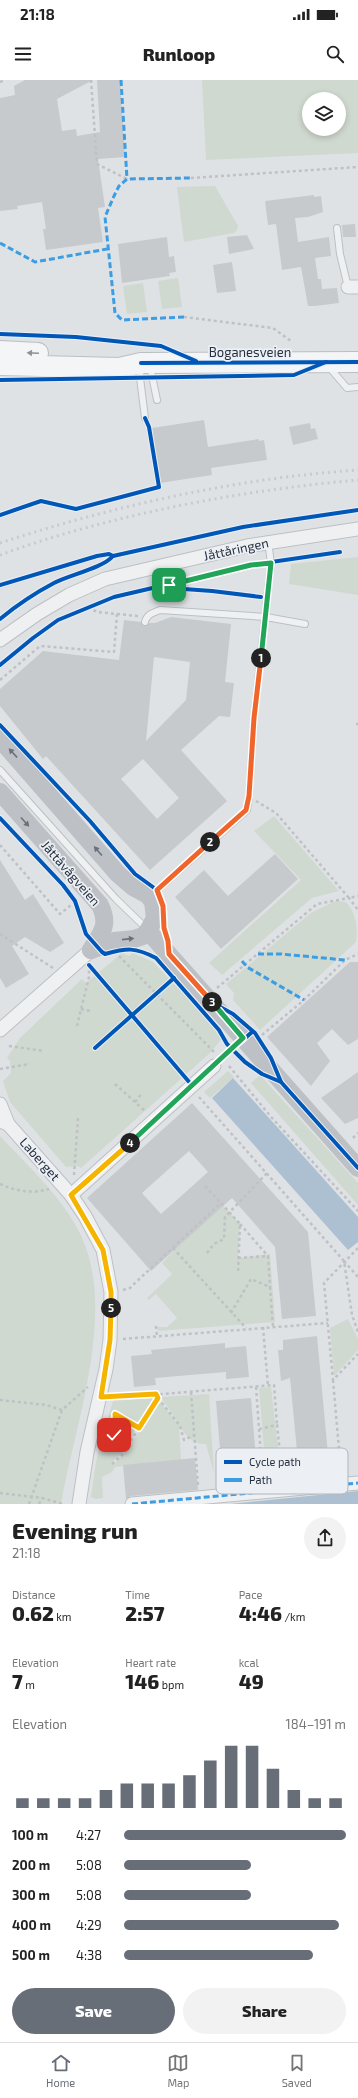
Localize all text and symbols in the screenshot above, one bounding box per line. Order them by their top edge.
text: 21:18 [20,5,55,23]
icon: menu [12,43,34,65]
text: Runloop [143,43,215,65]
icon: search [324,43,346,65]
map controls [302,92,346,136]
button: layers [302,92,346,136]
street label: Boganesveien [209,344,291,360]
one-way arrow [27,349,39,356]
street label: Jåttåringen [202,534,270,564]
pin [152,568,186,602]
icon: arrive [158,574,180,596]
pin: 1 [251,648,271,668]
text: 1 [259,651,263,664]
one-way arrow [8,748,17,758]
one-way arrow [21,816,30,827]
pin: 2 [200,832,220,852]
text: 2 [207,835,213,848]
street label: Jåttåvågveien [38,837,104,909]
one-way arrow [94,845,103,856]
one-way arrow [122,936,134,942]
pin: 3 [202,992,222,1012]
text: 3 [209,995,215,1008]
pin: 4 [120,1133,140,1153]
street label: Laberget [16,1134,64,1184]
text: 4 [126,1136,134,1149]
pin: 5 [101,1298,121,1318]
text: 5 [108,1301,114,1314]
pin [97,1418,131,1452]
icon: check [103,1424,125,1446]
legend [216,1448,348,1494]
text: Cycle path [249,1455,301,1468]
text: Path [249,1473,272,1486]
text: Evening run [12,1517,138,1543]
button: share [304,1517,346,1559]
text: 21:18 [12,1545,41,1561]
text: Distance [12,1588,55,1601]
text: Time [125,1588,150,1601]
text: Pace [239,1588,262,1601]
text: 0.62 [12,1601,54,1625]
text: 2:57 [125,1601,164,1625]
text: 4:46 [239,1601,282,1625]
text: km [54,1610,71,1623]
text: /km [282,1610,305,1623]
text: Elevation [12,1656,59,1669]
text: Heart rate [125,1656,176,1669]
text: kcal [239,1656,259,1669]
text: 7 [12,1669,23,1693]
text: 146 [125,1669,159,1693]
text: 49 [239,1669,264,1693]
text: m [23,1678,35,1691]
text: bpm [159,1678,184,1691]
text: Elevation [12,1716,67,1732]
text: 184–191 m [286,1716,346,1732]
text: 100 m [12,1827,48,1843]
text: 4:27 [76,1827,101,1843]
text: 200 m [12,1857,50,1873]
text: 5:08 [76,1857,102,1873]
text: 300 m [12,1887,50,1903]
text: 5:08 [76,1887,102,1903]
text: 400 m [12,1917,51,1933]
text: 4:29 [76,1917,102,1933]
text: 500 m [12,1947,50,1963]
text: 4:38 [76,1947,102,1963]
button: Save [12,1988,175,2034]
button: Share [183,1988,346,2034]
tab: Home [46,2052,75,2089]
tab: Map [167,2052,190,2089]
tab: Saved [282,2052,312,2089]

